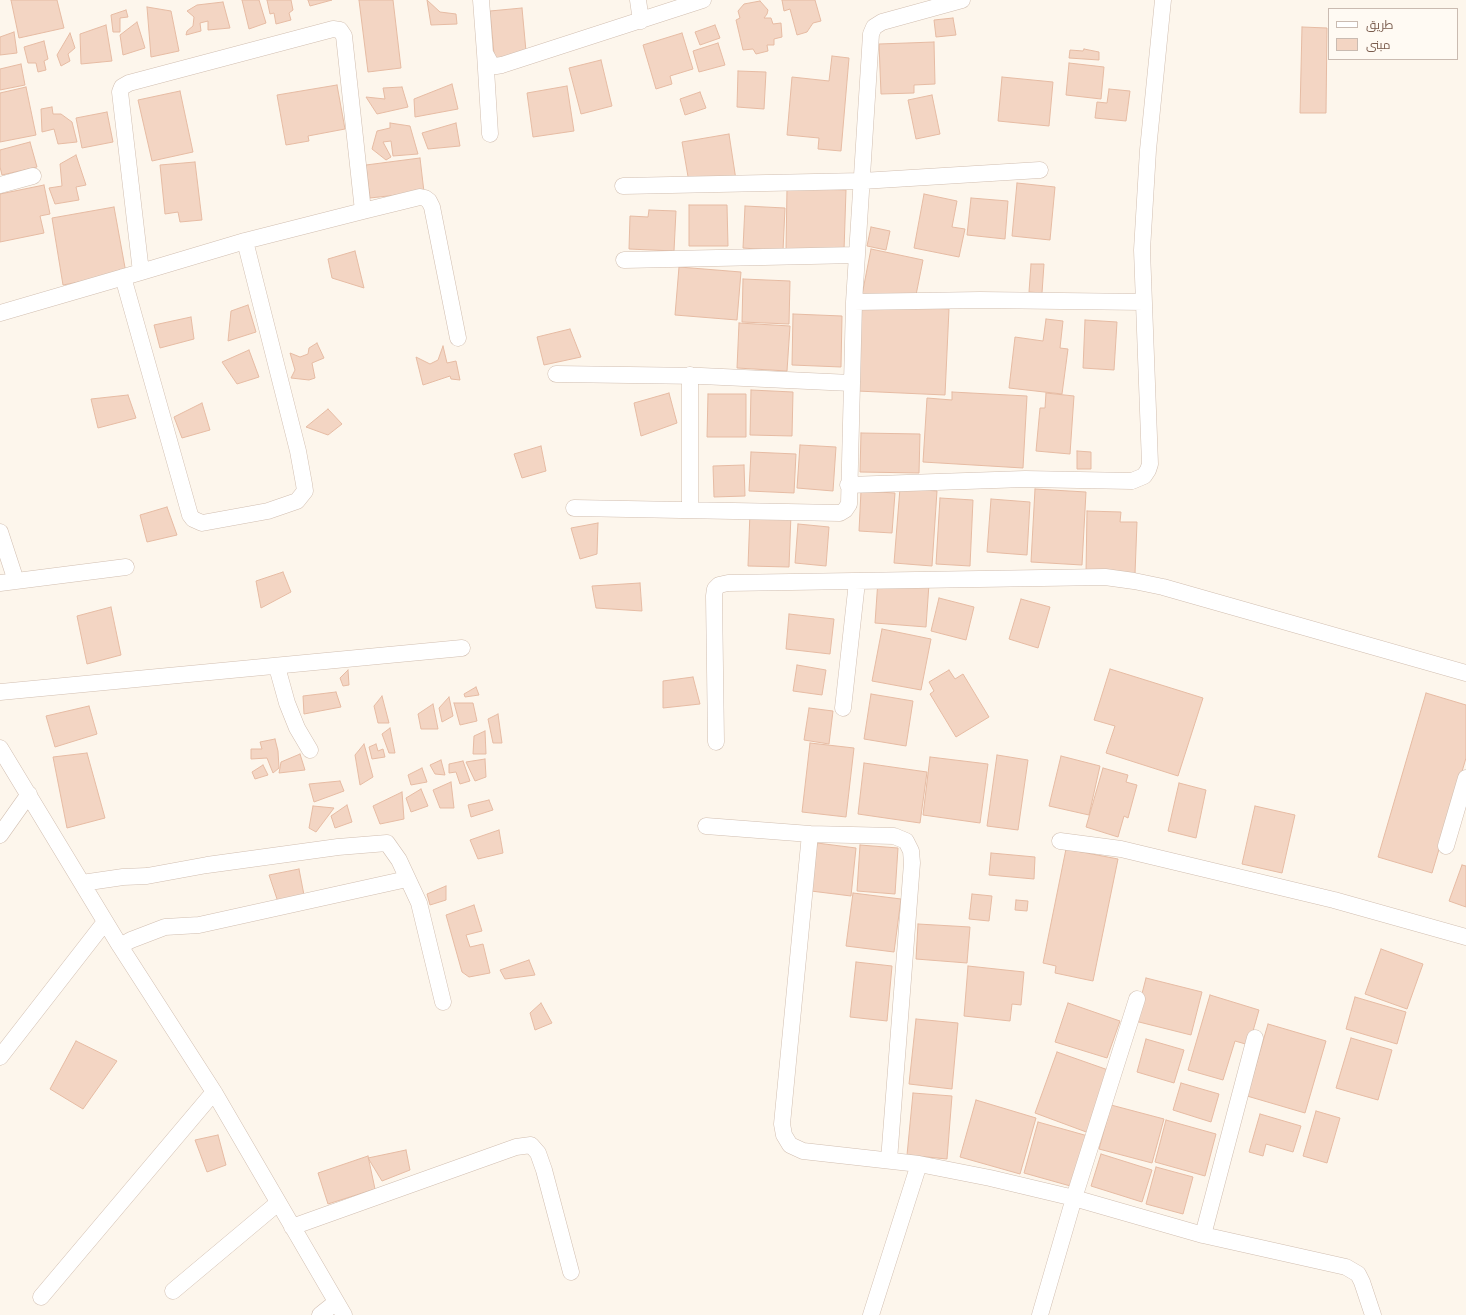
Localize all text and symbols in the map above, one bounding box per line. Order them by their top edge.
legend [1328,8,1458,60]
text: طريق [1366,18,1393,33]
text: مبنى [1366,38,1391,53]

